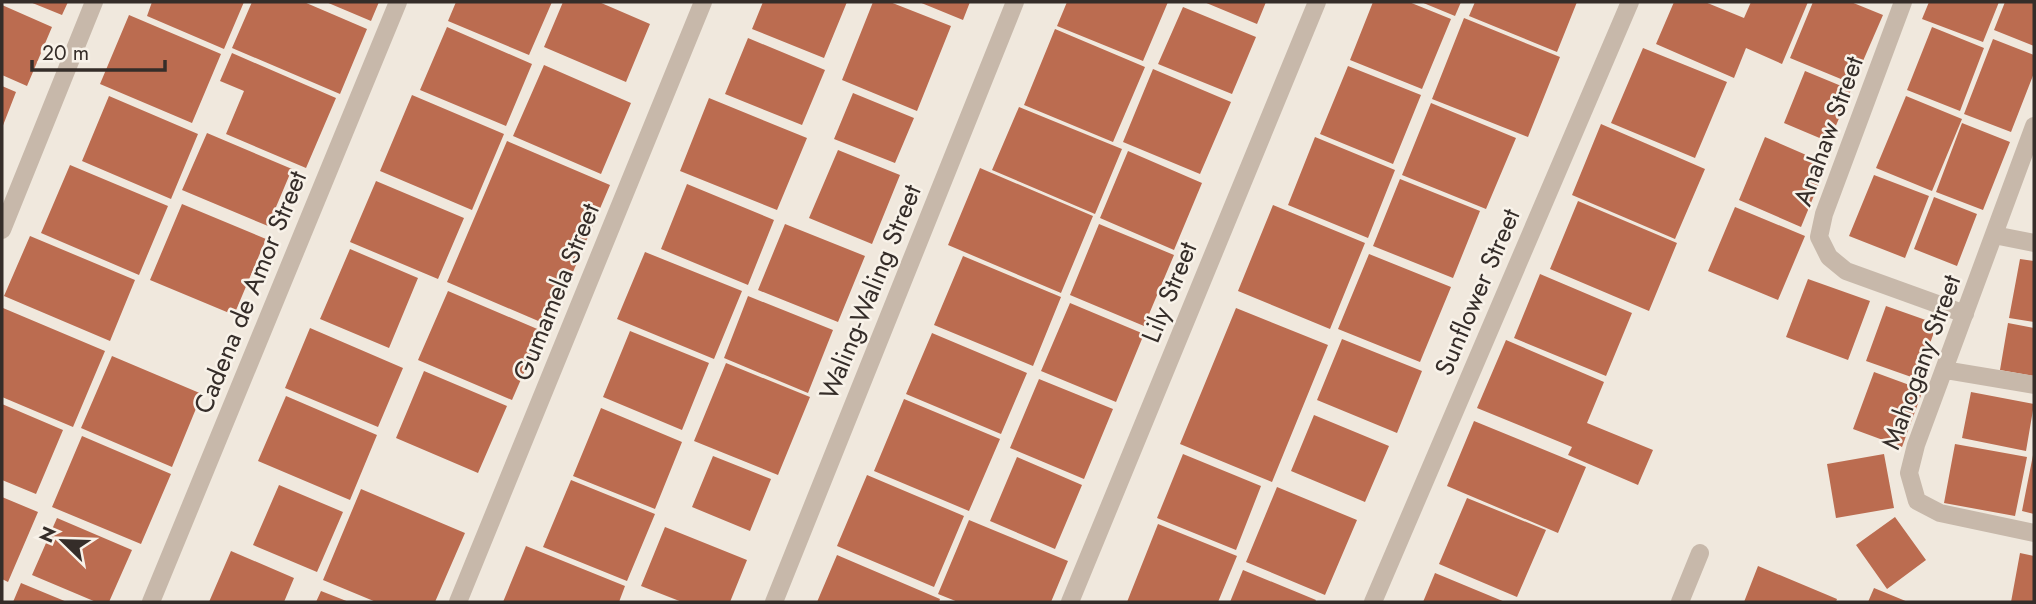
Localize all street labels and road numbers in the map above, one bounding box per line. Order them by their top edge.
street label: Anahaw Street [1783,50,1873,211]
street label: Cadena de Amor Street [184,164,316,419]
street label: Waling-Waling Street [809,178,931,405]
street label: Gumamela Street [503,197,609,387]
street label: Sunflower Street [1425,202,1530,381]
street label: Lily Street [1132,235,1207,348]
street label: Mahogany Street [1872,269,1970,455]

